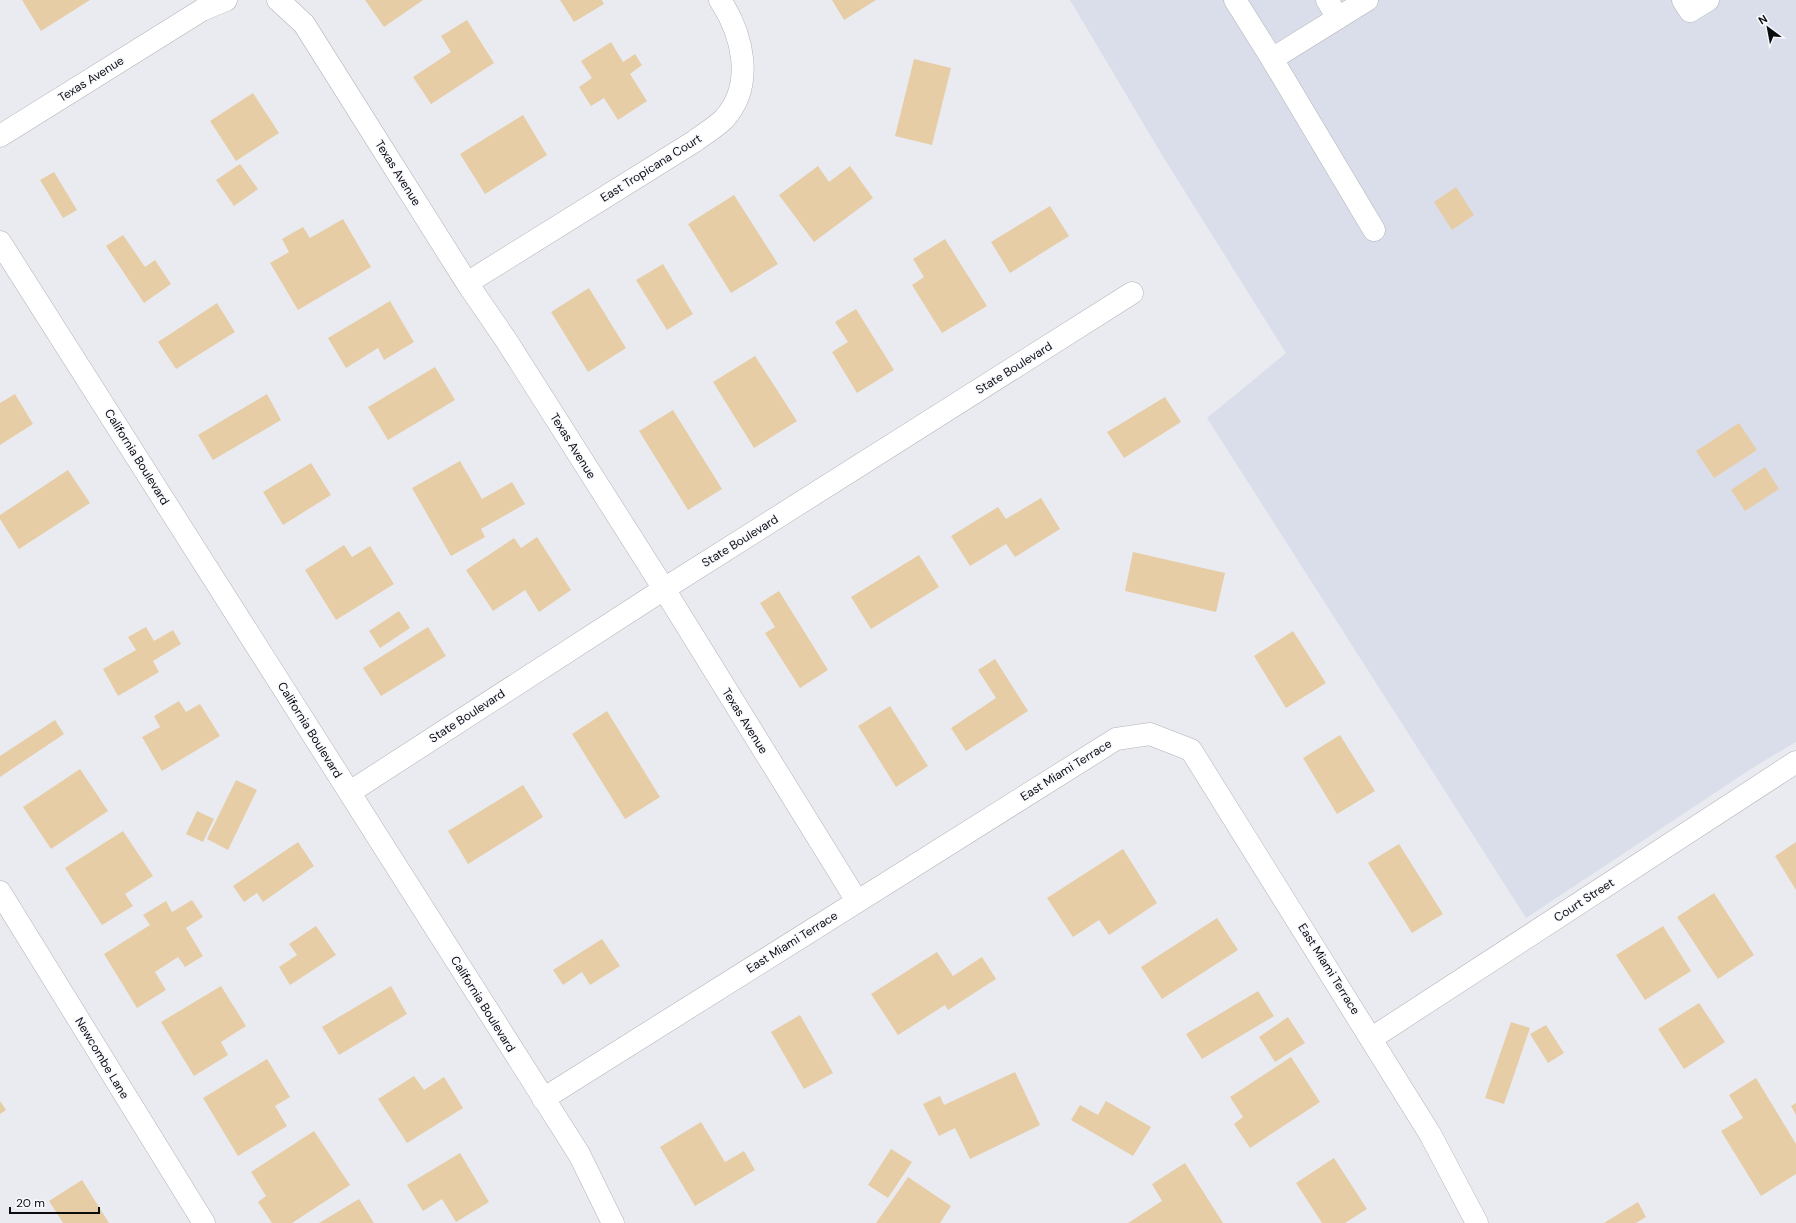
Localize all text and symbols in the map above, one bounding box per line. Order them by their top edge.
north arrow [1748,8,1788,48]
text: N [1756,11,1770,28]
street label: Texas Avenue [55,52,127,106]
street label: East Tropicana Court [597,130,705,206]
street label: Texas Avenue [371,137,425,209]
street label: State Boulevard [973,338,1055,398]
street label: California Boulevard [101,406,173,508]
street label: Texas Avenue [546,410,600,482]
street label: State Boulevard [699,511,781,571]
street label: California Boulevard [274,679,346,781]
street label: Texas Avenue [718,685,772,757]
street label: State Boulevard [426,686,508,746]
street label: East Miami Terrace [1017,735,1115,805]
street label: Court Street [1551,874,1618,925]
street label: East Miami Terrace [743,907,841,977]
street label: East Miami Terrace [1294,920,1364,1018]
street label: California Boulevard [447,953,519,1055]
street label: Newcombe Lane [71,1014,133,1102]
scale bar [10,1189,99,1215]
text: 20 m [16,1195,45,1211]

